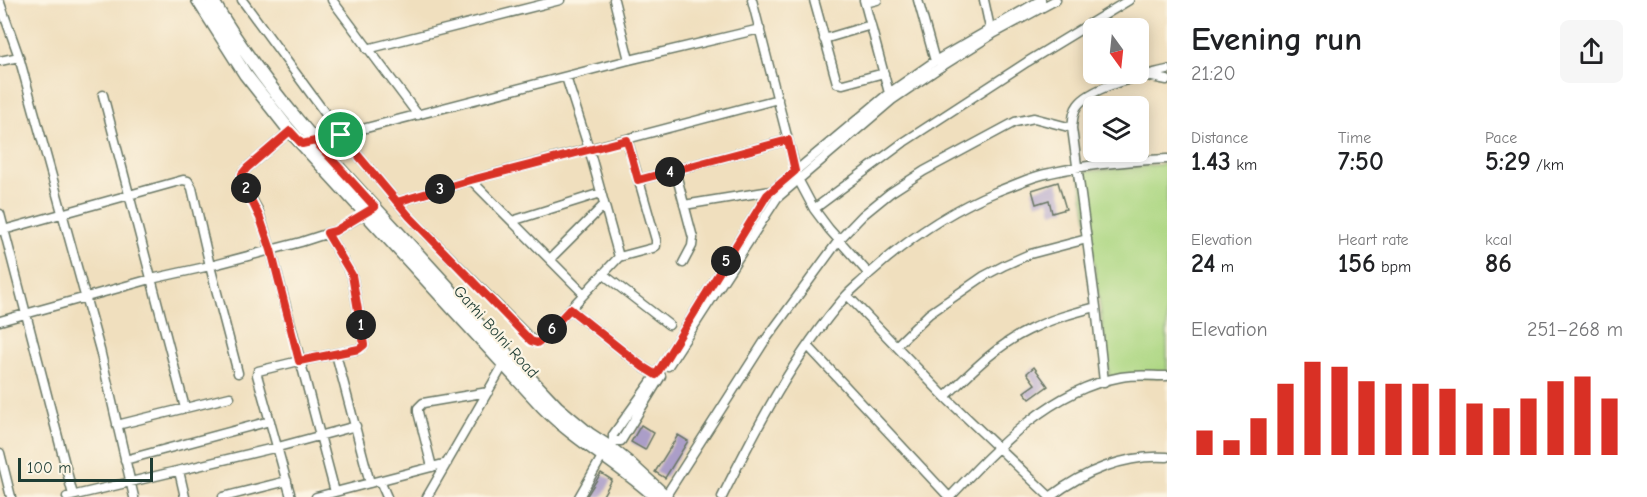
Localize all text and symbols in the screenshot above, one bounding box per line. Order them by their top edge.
north arrow [1083,18,1149,84]
map controls [1083,18,1149,162]
text: Evening run [1191,20,1362,58]
button: share [1560,20,1623,83]
text: 21:20 [1191,62,1236,85]
button: layers [1083,96,1149,162]
pin [315,109,366,160]
icon: arrive [324,118,357,151]
text: Distance [1191,129,1248,147]
text: Time [1338,129,1371,147]
text: Pace [1485,129,1517,147]
text: 1.43 [1191,147,1231,177]
text: 7:50 [1338,147,1384,177]
text: 5:29 [1485,147,1531,177]
text: km [1231,156,1257,174]
text: /km [1531,156,1564,174]
pin: 4 [655,157,685,187]
text: 4 [666,163,674,181]
pin: 2 [231,173,261,203]
pin: 3 [425,174,455,204]
text: 2 [242,179,250,197]
text: 3 [436,180,444,198]
text: Elevation [1191,231,1252,249]
text: Heart rate [1338,231,1409,249]
text: kcal [1485,231,1512,249]
pin: 5 [711,246,741,276]
text: 24 [1191,249,1215,279]
text: 156 [1338,249,1376,279]
text: 86 [1485,249,1512,279]
text: 5 [722,252,730,270]
text: m [1215,258,1234,276]
text: bpm [1376,258,1411,276]
street label: Garhi Bolni Road [450,282,542,382]
pin: 1 [346,310,376,340]
pin: 6 [537,314,567,344]
text: 1 [358,316,364,334]
text: Elevation [1191,318,1268,341]
text: 251–268 m [1527,318,1623,341]
text: 6 [548,320,556,338]
scale bar [18,455,153,482]
text: 100 m [27,459,71,477]

